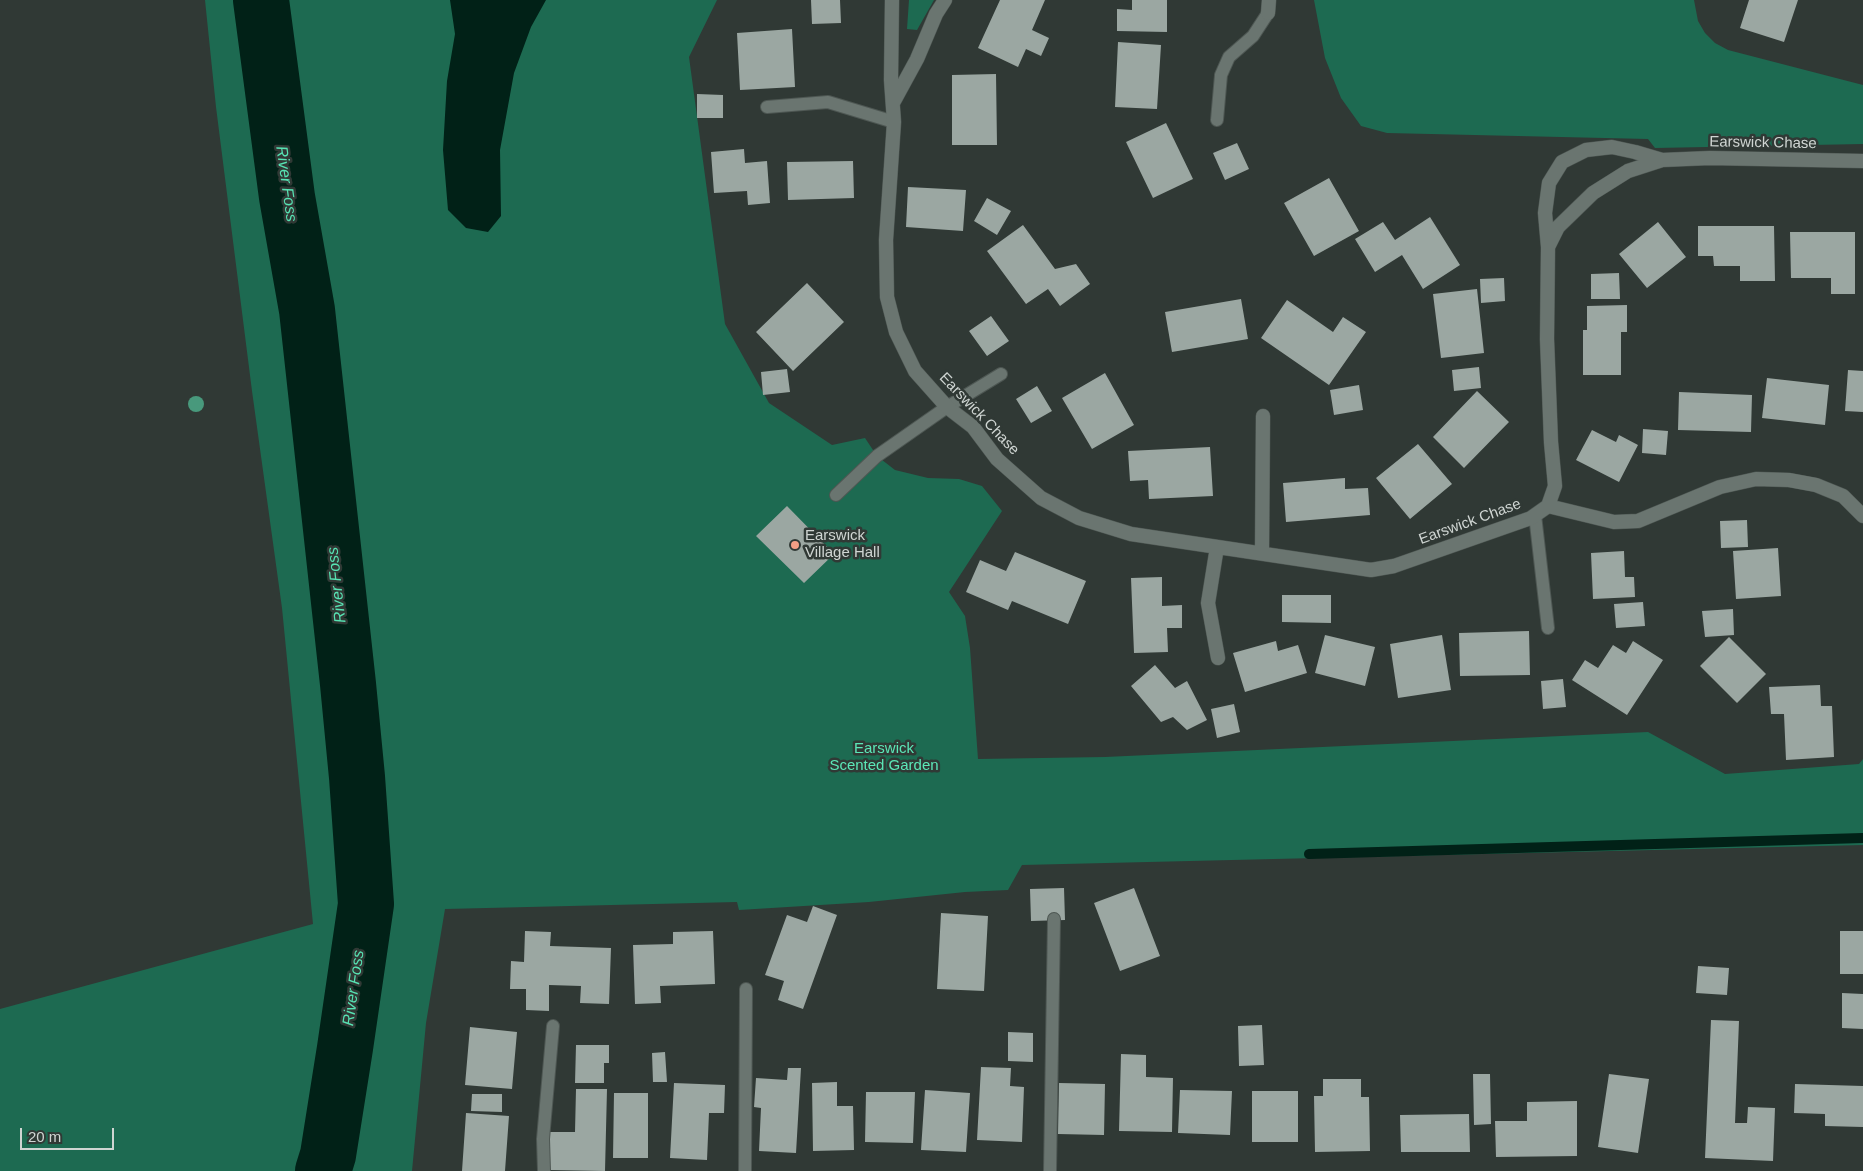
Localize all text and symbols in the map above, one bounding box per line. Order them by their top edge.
street label: Earswick Chase [1709,133,1817,153]
water label: River Foss [271,145,301,223]
street label: Earswick Chase [935,369,1023,459]
street label: Earswick Chase [1416,495,1524,549]
place label: Earswick Village Hall [805,527,880,562]
marker: Earswick Village Hall [789,539,801,551]
water label: River Foss [323,546,351,624]
park label: Earswick Scented Garden [829,740,939,775]
water label: River Foss [339,949,369,1027]
scale bar [22,1118,116,1150]
text: 20 m [28,1128,61,1145]

